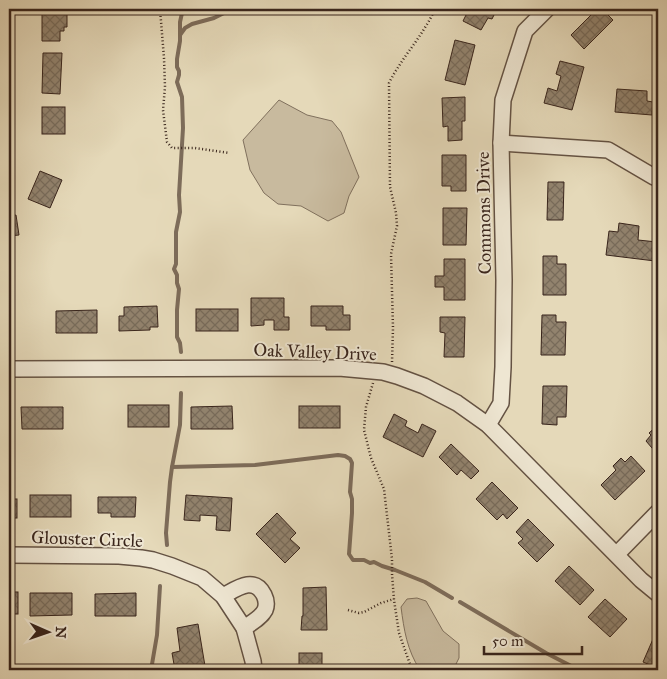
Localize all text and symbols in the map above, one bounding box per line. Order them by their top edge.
street label: Commons Drive [472,152,496,274]
street label: Oak Valley Drive [253,339,377,365]
street label: Glouster Circle [31,526,143,552]
north arrow [22,606,72,656]
scale bar [484,624,582,656]
text: N [52,626,69,639]
text: 50 m [492,632,524,650]

